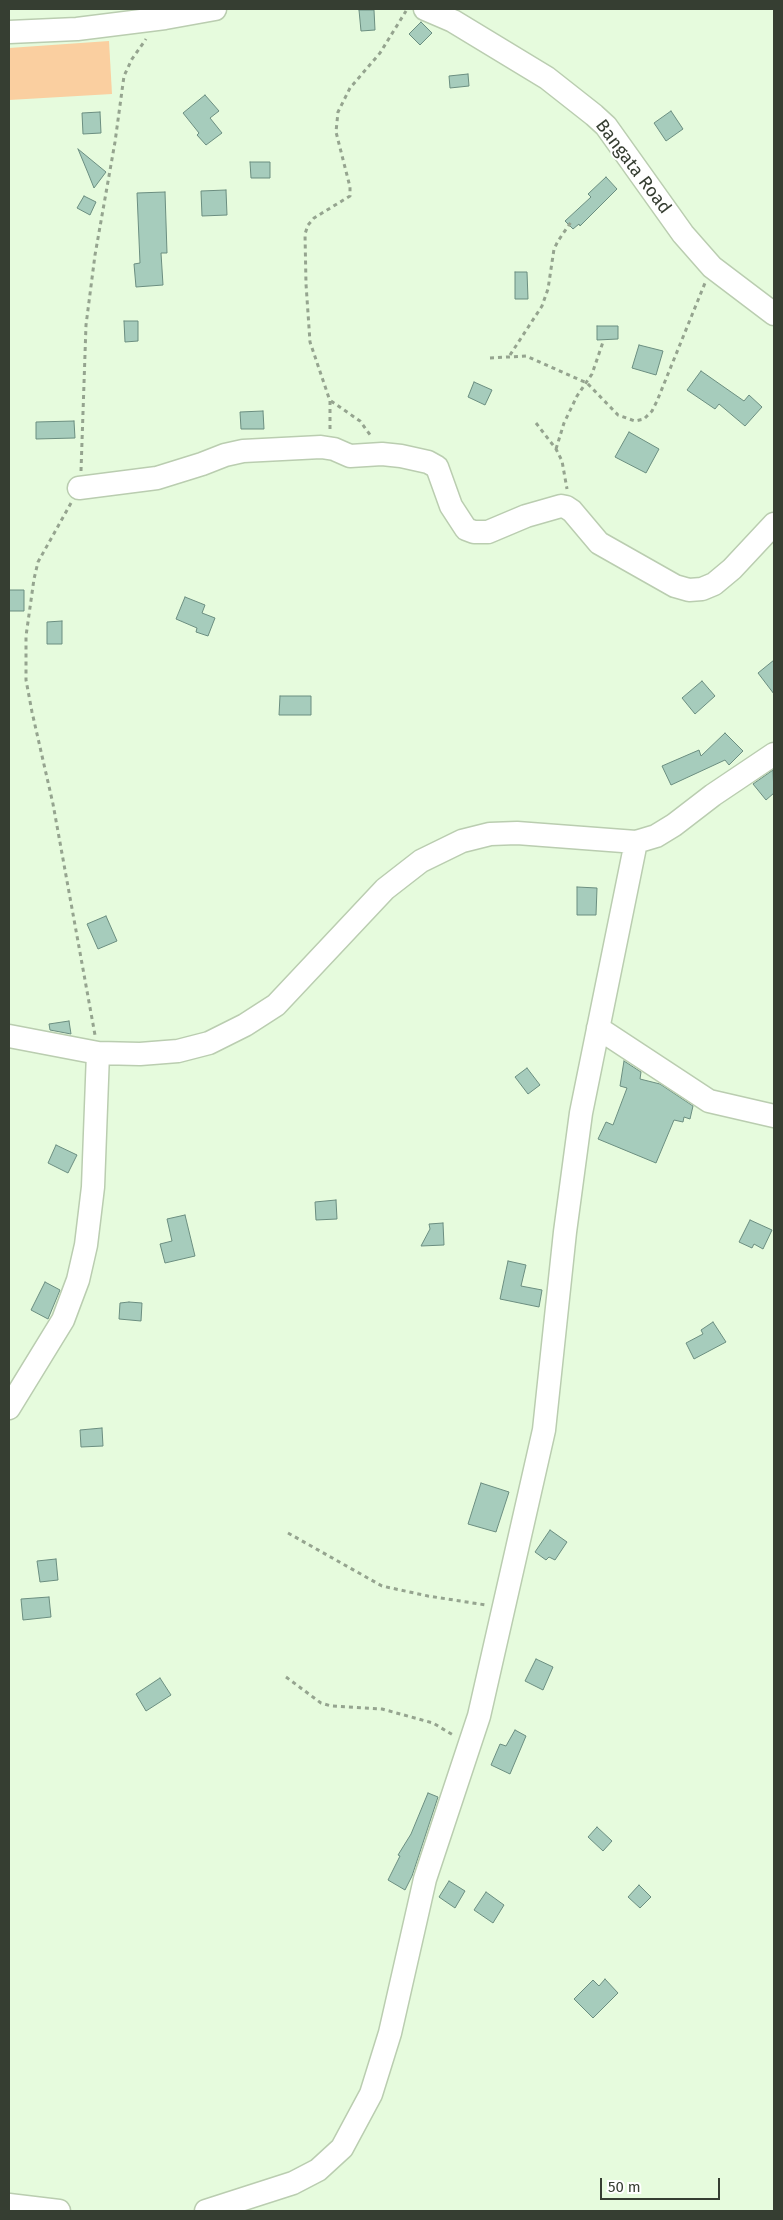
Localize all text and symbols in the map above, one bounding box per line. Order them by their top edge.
street label: Bangata Road [591,116,675,218]
scale bar [603,2168,723,2200]
text: 50 m [608,2178,641,2196]

